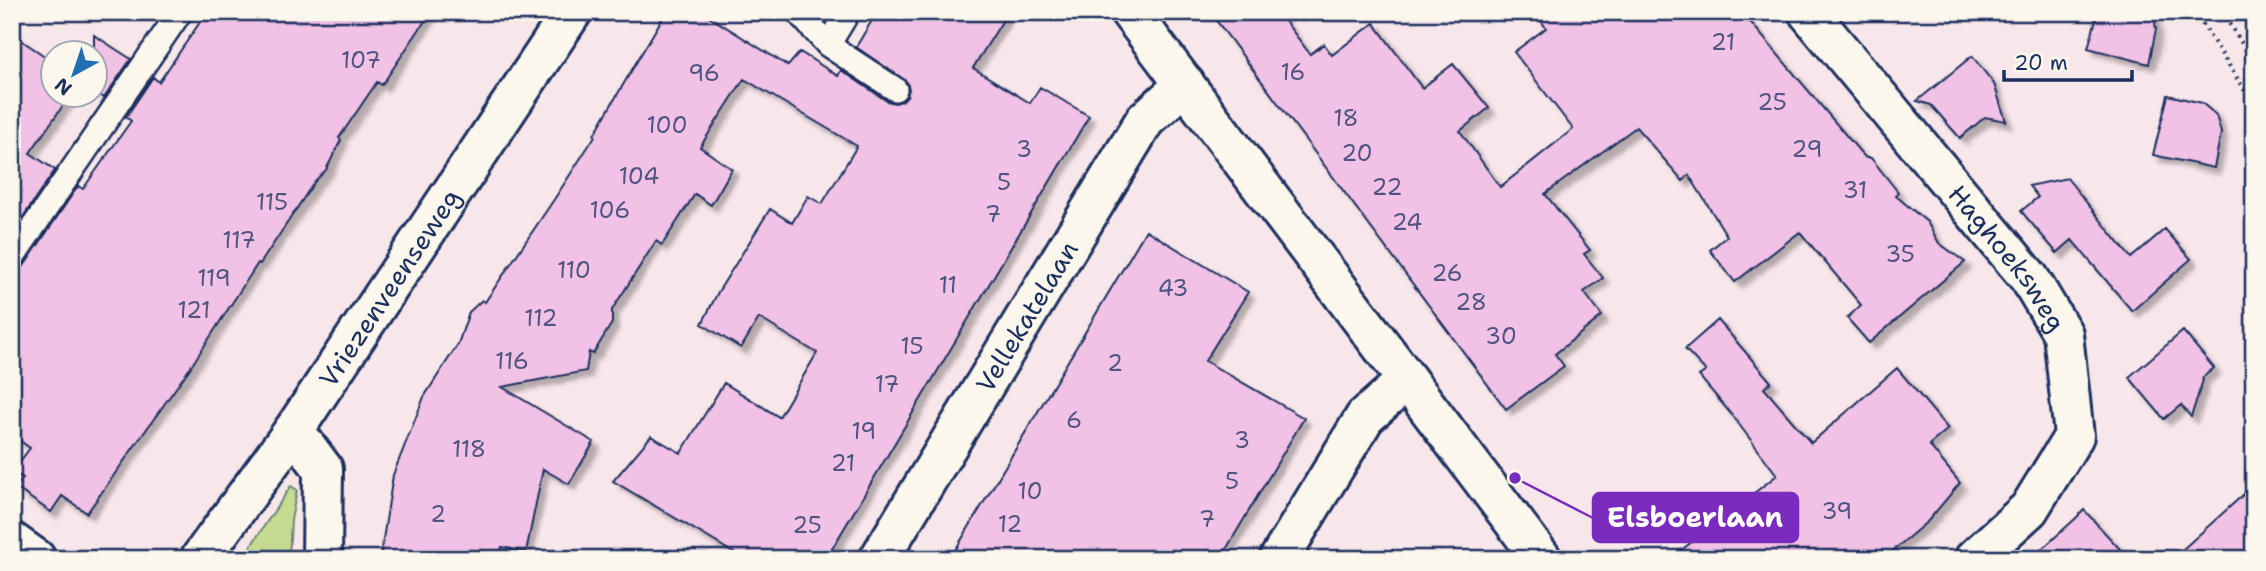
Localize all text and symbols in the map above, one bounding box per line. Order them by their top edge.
house number: 21 [1711,27,1735,57]
north arrow [38,38,108,108]
scale bar [2004,38,2131,82]
house number: 107 [341,45,381,75]
text: 20 m [2014,49,2068,77]
house number: 16 [1281,57,1305,87]
house number: 96 [688,58,720,88]
text: N [50,72,77,101]
house number: 25 [1757,87,1787,117]
house number: 18 [1333,103,1359,133]
house number: 100 [646,110,688,140]
house number: 3 [1016,134,1032,164]
house number: 29 [1792,134,1822,164]
house number: 20 [1341,138,1373,168]
house number: 104 [619,161,659,191]
house number: 5 [997,167,1011,197]
house number: 22 [1371,172,1403,202]
house number: 31 [1843,175,1867,205]
street label: Haghoeksweg [1941,177,2075,338]
street label: Vriezenveenseweg [310,181,468,393]
house number: 115 [256,187,288,217]
house number: 106 [590,195,630,225]
house number: 7 [985,199,1001,229]
house number: 24 [1392,207,1422,237]
house number: 117 [222,225,256,255]
street label: Vellekatelaan [967,234,1085,398]
house number: 35 [1885,239,1915,269]
house number: 110 [557,255,591,285]
house number: 26 [1431,258,1463,288]
house number: 119 [197,263,231,293]
house number: 11 [939,270,957,300]
house number: 43 [1158,273,1188,303]
house number: 28 [1455,287,1487,317]
house number: 121 [178,295,211,325]
house number: 112 [524,303,558,333]
house number: 30 [1485,321,1517,351]
house number: 15 [900,331,924,361]
house number: 116 [495,346,529,376]
house number: 2 [1107,348,1123,378]
house number: 17 [875,369,899,399]
house number: 6 [1066,405,1082,435]
house number: 19 [852,416,876,446]
house number: 3 [1234,425,1250,455]
house number: 118 [452,434,486,464]
house number: 21 [831,448,855,478]
house number: 5 [1225,466,1239,496]
house number: 10 [1017,476,1043,506]
callout: Elsboerlaan [1593,493,1798,542]
house number: 39 [1822,496,1852,526]
text: Elsboerlaan [1607,498,1783,536]
house number: 2 [430,499,446,529]
house number: 7 [1199,504,1215,534]
house number: 12 [998,509,1022,539]
house number: 25 [792,510,822,540]

